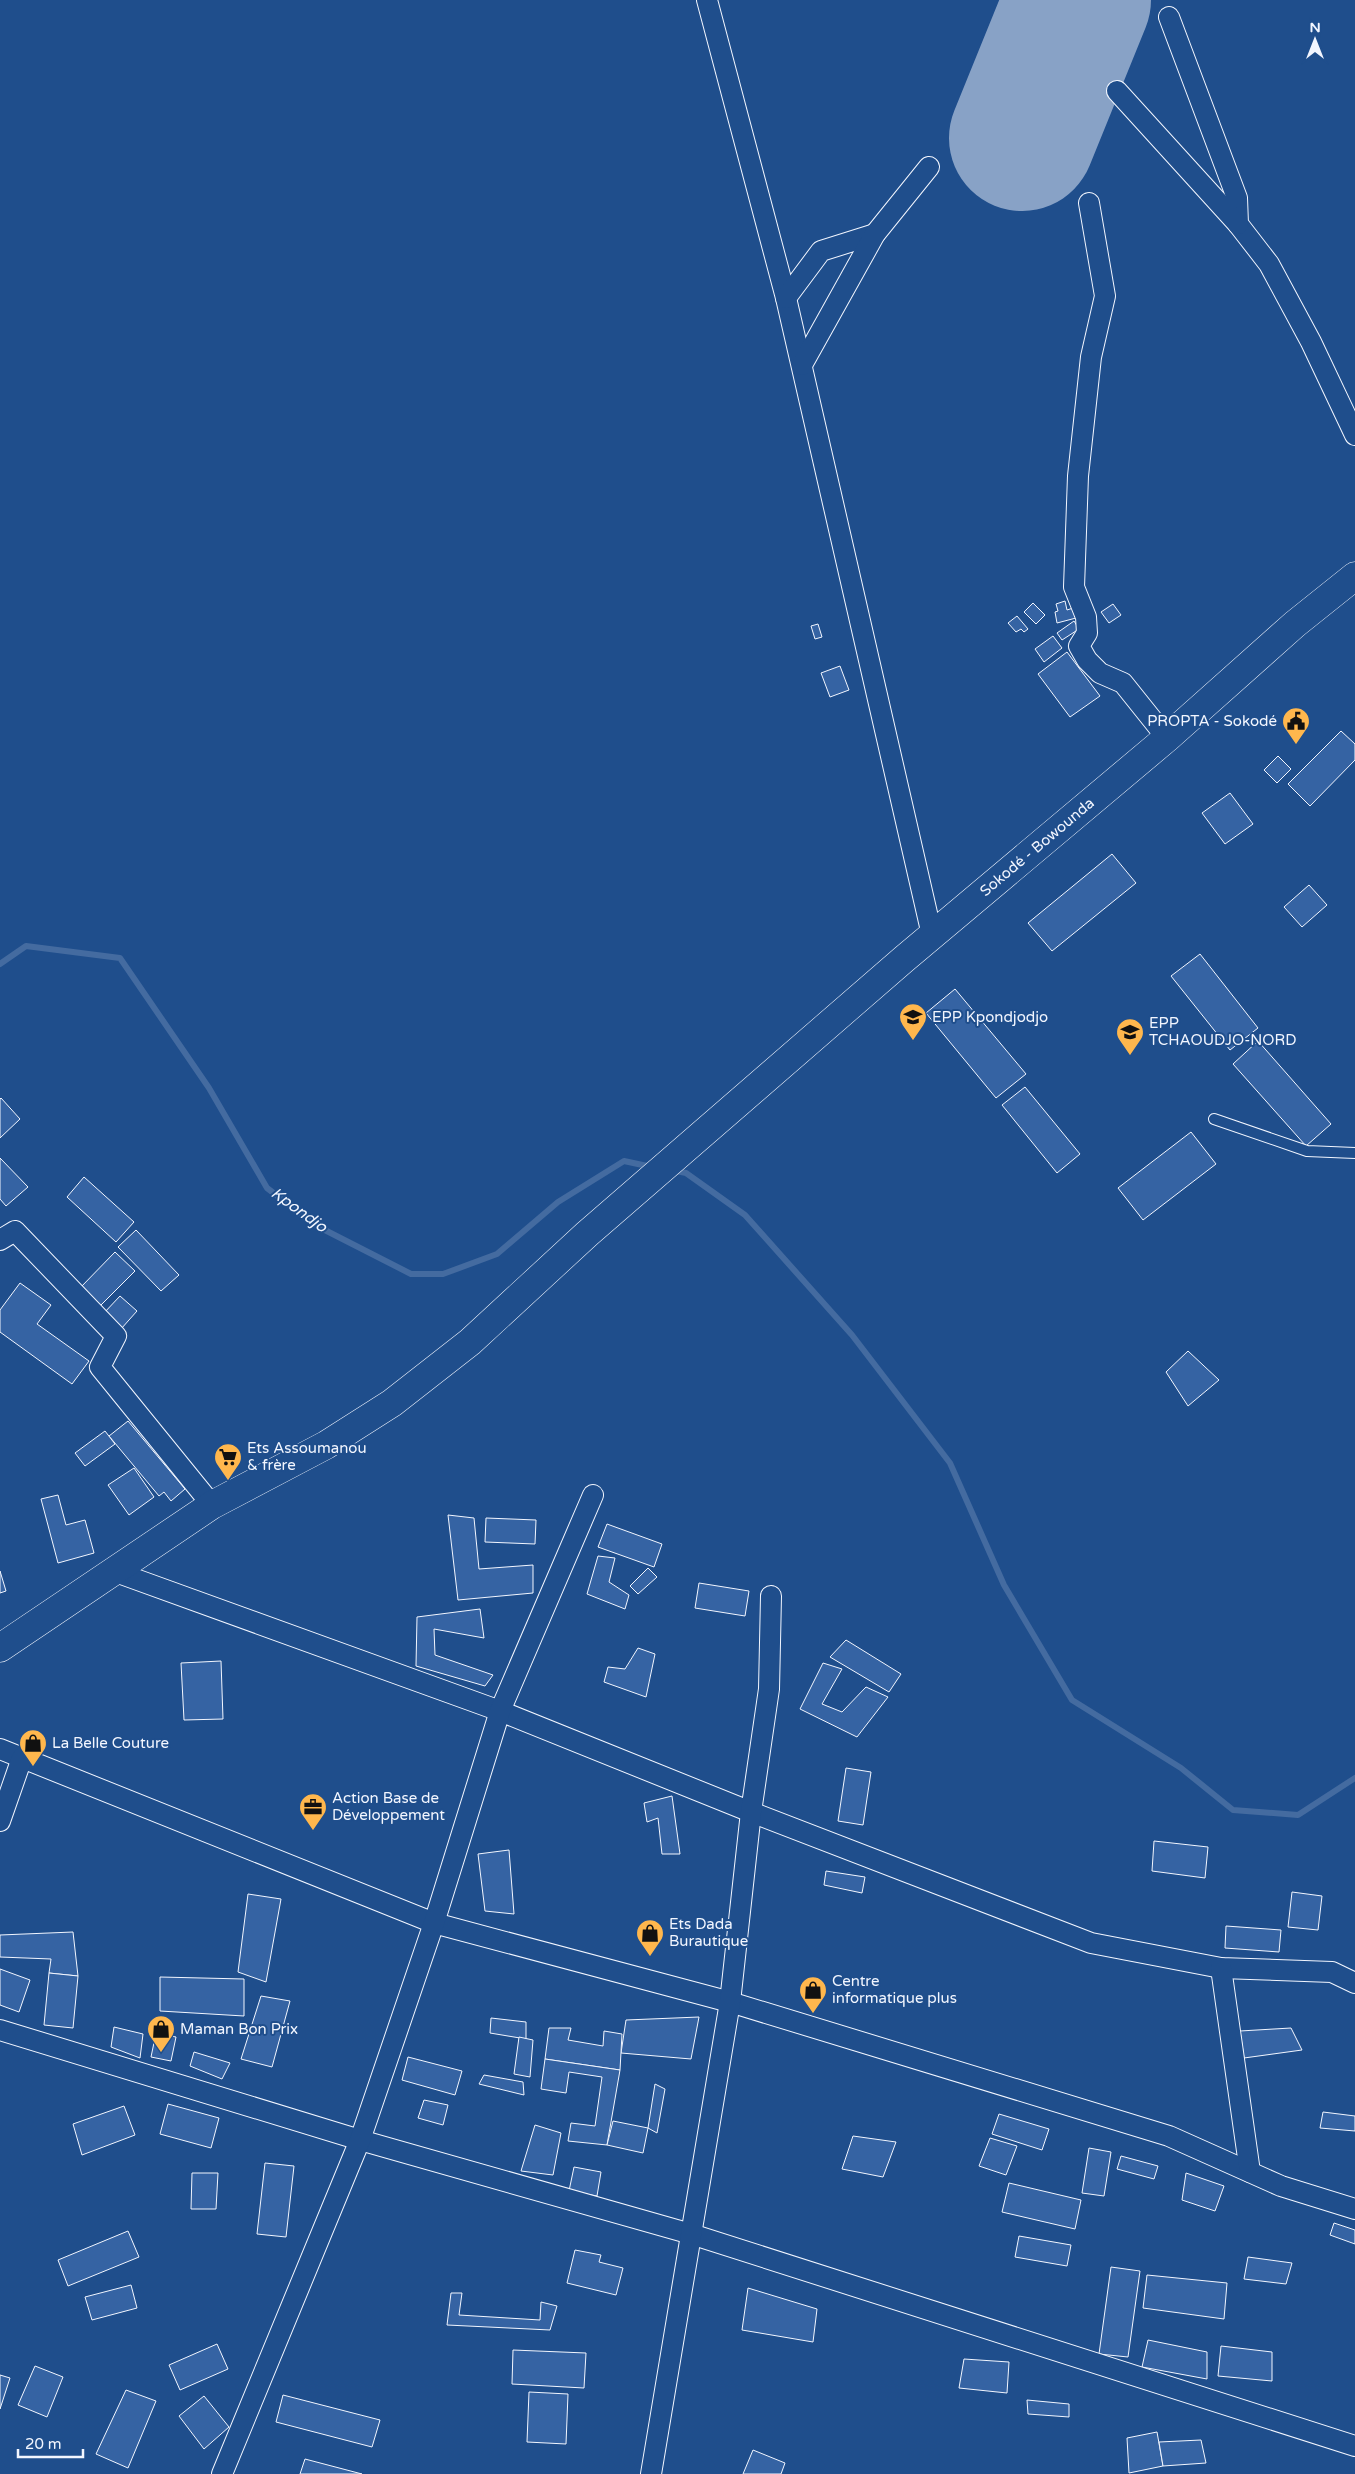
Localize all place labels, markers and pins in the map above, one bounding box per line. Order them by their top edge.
public building icon: PROPTA - Sokodé [1281,706,1311,745]
place label: PROPTA - Sokodé [1147,712,1277,730]
school or university icon: EPP Kpondjodjo [898,1002,928,1041]
place label: EPP Kpondjodjo [932,1008,1048,1026]
place label: EPP TCHAOUDJO-NORD [1149,1014,1296,1049]
school or university icon: EPP TCHAOUDJO-NORD [1115,1017,1145,1056]
place label: Ets Assoumanou & frère [247,1439,367,1474]
supermarket icon: Ets Assoumanou & frère [213,1442,243,1481]
shop icon: La Belle Couture [18,1728,48,1767]
place label: La Belle Couture [52,1734,169,1752]
place label: Action Base de Développement [332,1789,445,1824]
office icon: Action Base de Développement [298,1792,328,1831]
place label: Ets Dada Burautique [669,1915,748,1950]
shop icon: Ets Dada Burautique [635,1918,665,1957]
place label: Centre informatique plus [832,1972,957,2007]
shop icon: Centre informatique plus [798,1975,828,2014]
shop icon: Maman Bon Prix [146,2014,176,2053]
place label: Maman Bon Prix [180,2020,298,2038]

